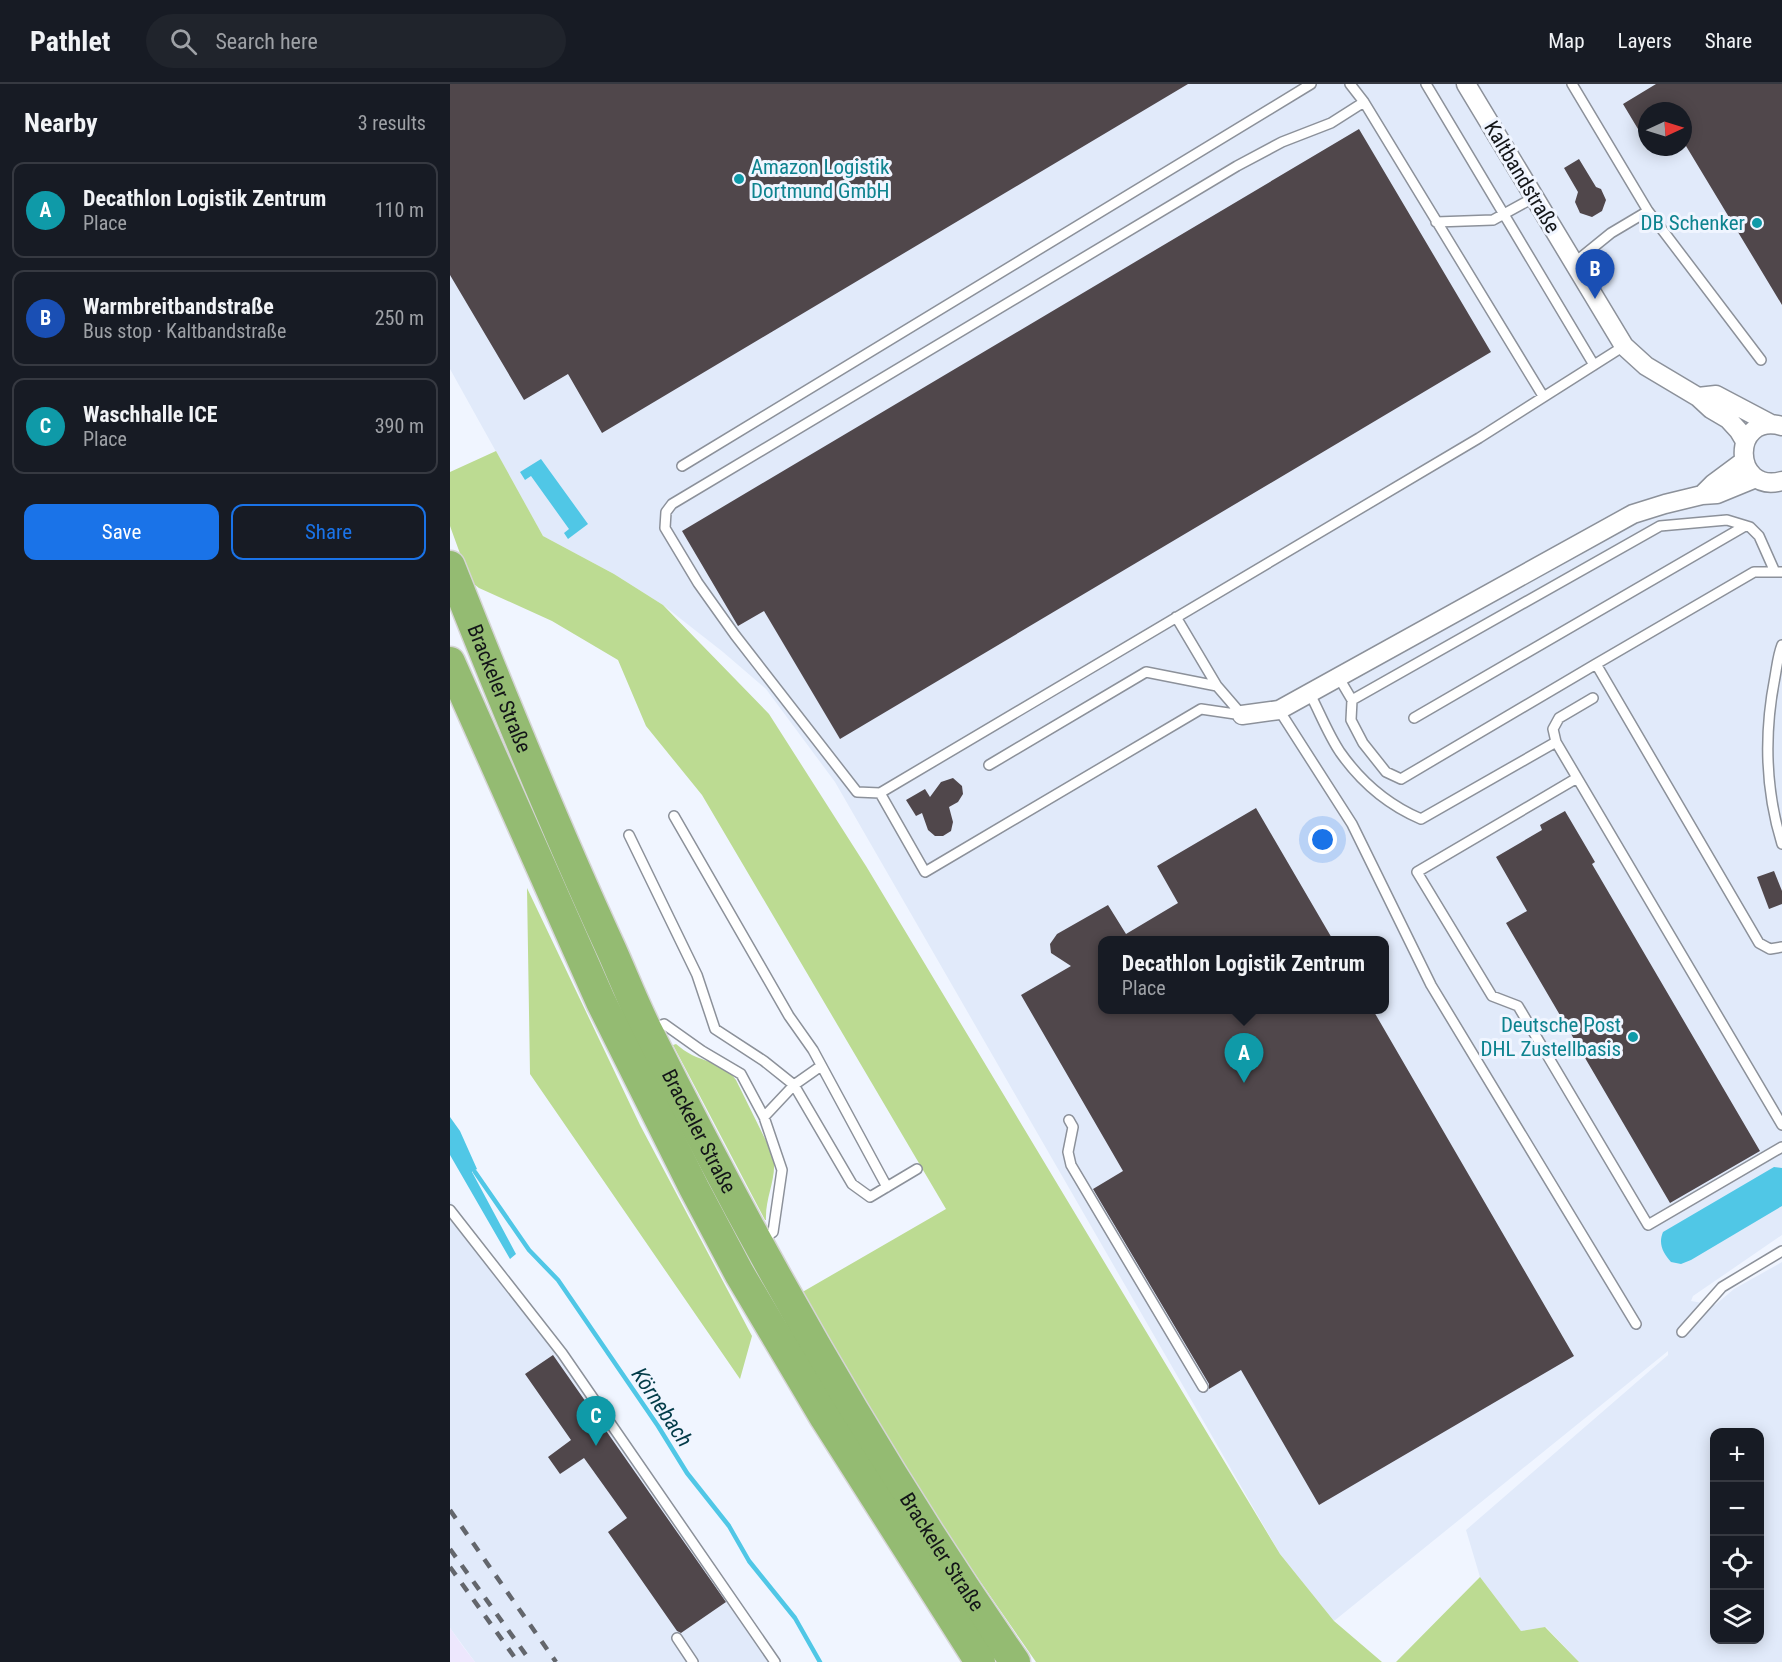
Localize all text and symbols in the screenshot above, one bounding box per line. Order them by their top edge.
search box [146,14,566,68]
text: Pathlet [30,25,110,58]
icon: search [167,25,200,58]
text: Search here [215,29,318,54]
text: Map [1548,29,1585,53]
text: Layers [1618,29,1672,53]
text: Share [1705,29,1752,53]
north arrow [1638,102,1692,156]
text: Nearby [24,108,98,138]
text: 3 results [358,111,426,135]
street label: Kaltbandstraße [1479,117,1565,237]
place label: Amazon Logistik Dortmund GmbH [751,155,890,203]
marker: Amazon Logistik Dortmund GmbH [732,172,746,186]
text: Decathlon Logistik Zentrum [83,186,326,211]
text: A [40,198,51,222]
text: 110 m [375,198,424,222]
text: Place [83,211,127,235]
place label: DB Schenker [1640,211,1745,235]
marker: DB Schenker [1750,216,1764,230]
pin: B [1576,250,1614,299]
text: Warmbreitbandstraße [83,294,274,319]
text: B [40,306,51,330]
text: 250 m [375,306,424,330]
text: Bus stop · Kaltbandstraße [83,319,286,343]
text: Waschhalle ICE [83,402,218,427]
text: C [40,414,51,438]
text: 390 m [375,414,424,438]
text: Place [83,427,127,451]
button: Save [24,504,219,560]
button: Share [231,504,426,560]
street label: Brackeler Straße [462,621,536,756]
your location [1308,825,1337,854]
popup [1098,936,1389,1014]
text: Decathlon Logistik Zentrum [1122,951,1365,976]
text: Place [1122,976,1166,1000]
place label: Deutsche Post DHL Zustellbasis [1481,1013,1621,1061]
marker: Deutsche Post DHL Zustellbasis [1626,1030,1640,1044]
pin: A [1224,1034,1264,1083]
street label: Brackeler Straße [657,1065,741,1198]
water label: Körnebach [627,1363,697,1451]
pin: C [576,1396,616,1446]
map controls [1710,1428,1764,1644]
button: + [1710,1428,1764,1482]
button: − [1710,1482,1764,1536]
street label: Brackeler Straße [895,1488,989,1616]
button: locate [1710,1536,1764,1590]
button: layers [1710,1590,1764,1644]

